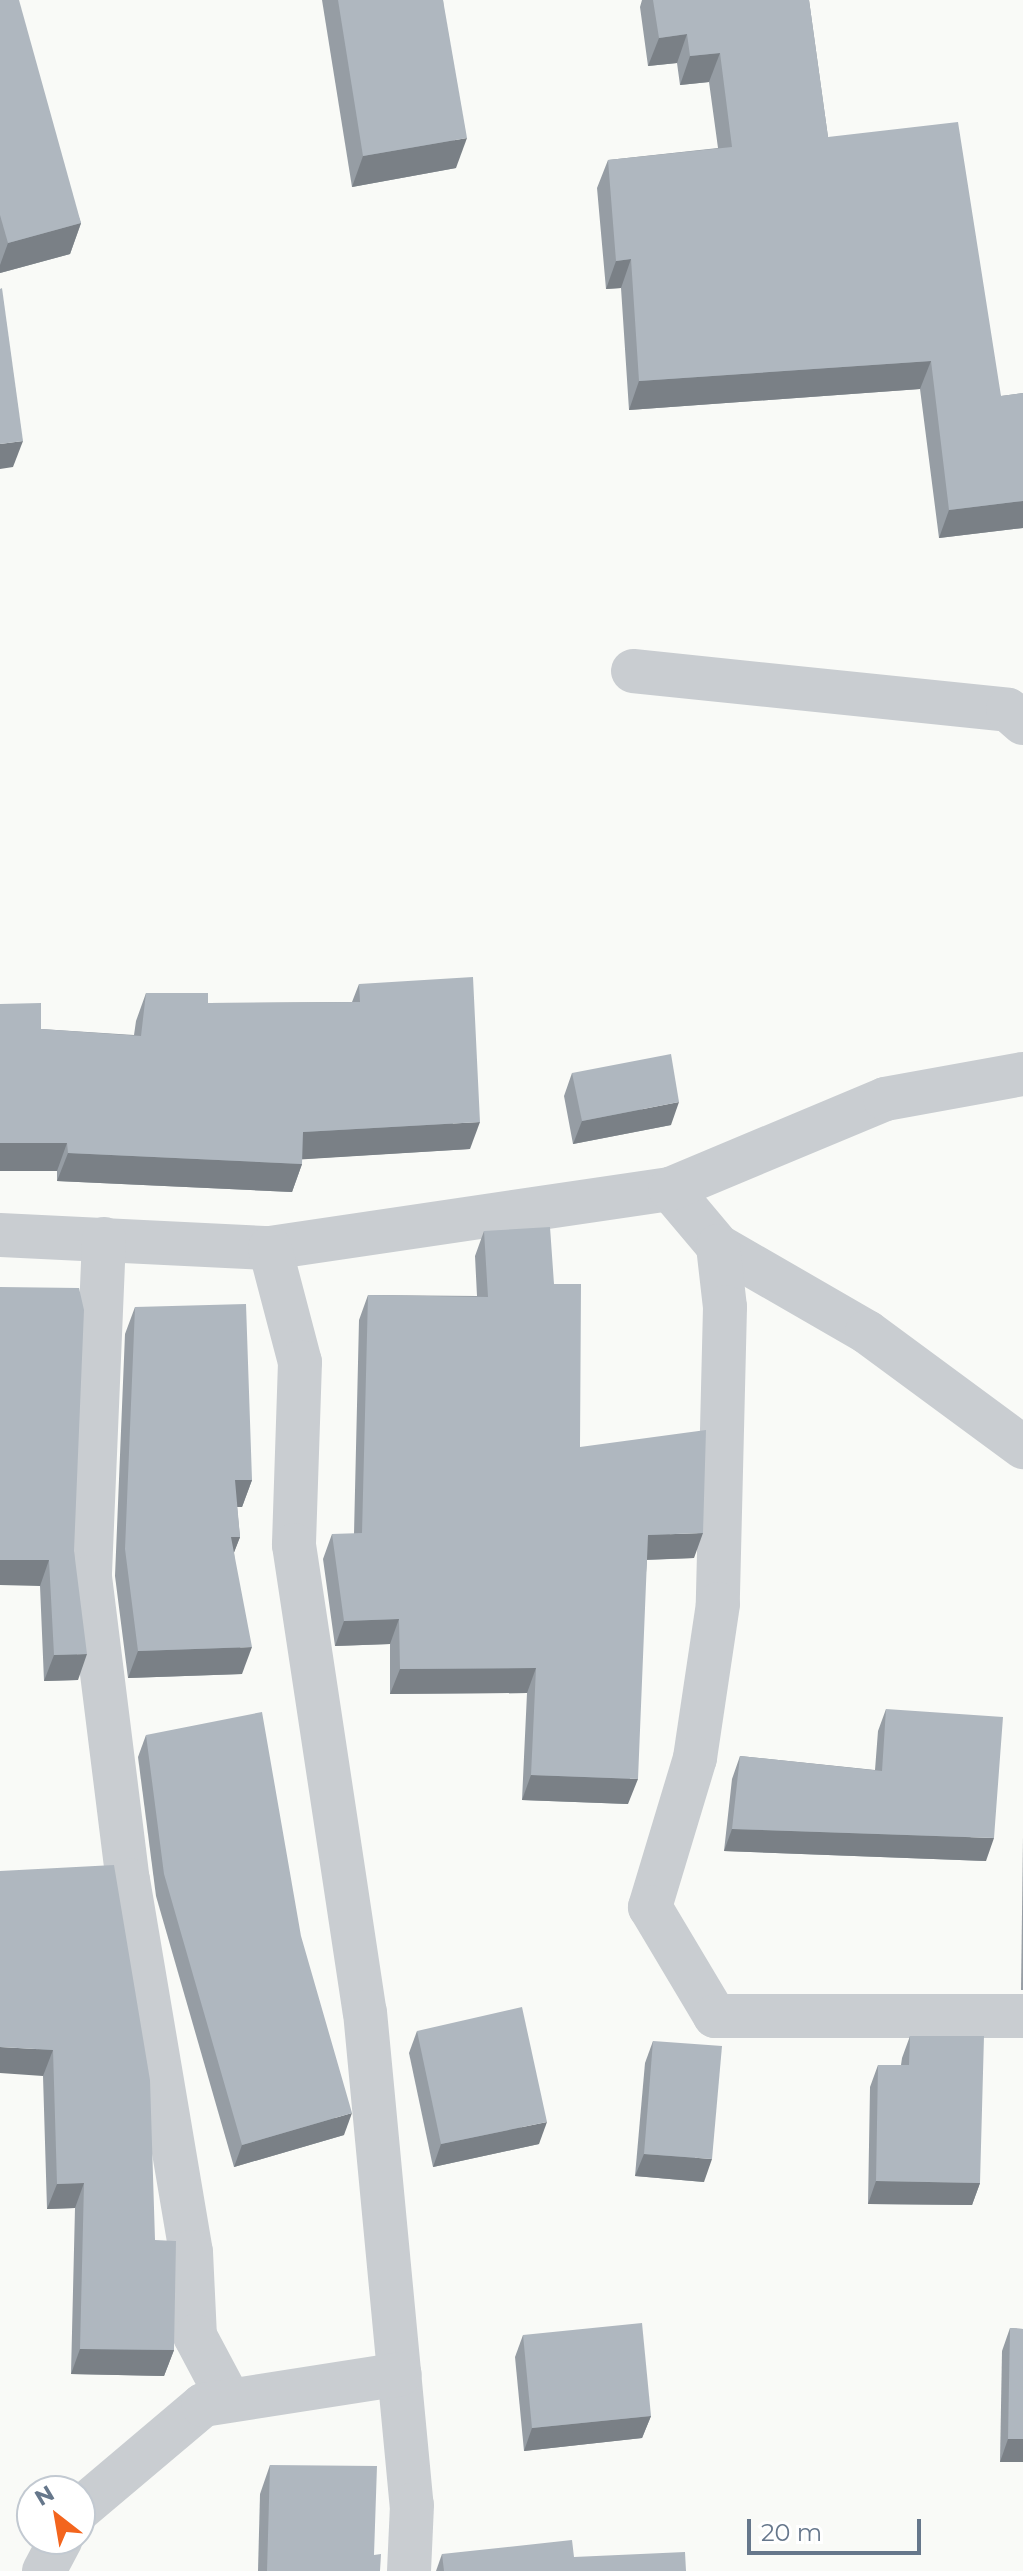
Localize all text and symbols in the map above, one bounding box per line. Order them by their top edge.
north arrow [16,2475,96,2555]
text: N [30,2480,59,2512]
scale bar [751,2503,925,2553]
text: 20 m [761,2518,822,2547]

